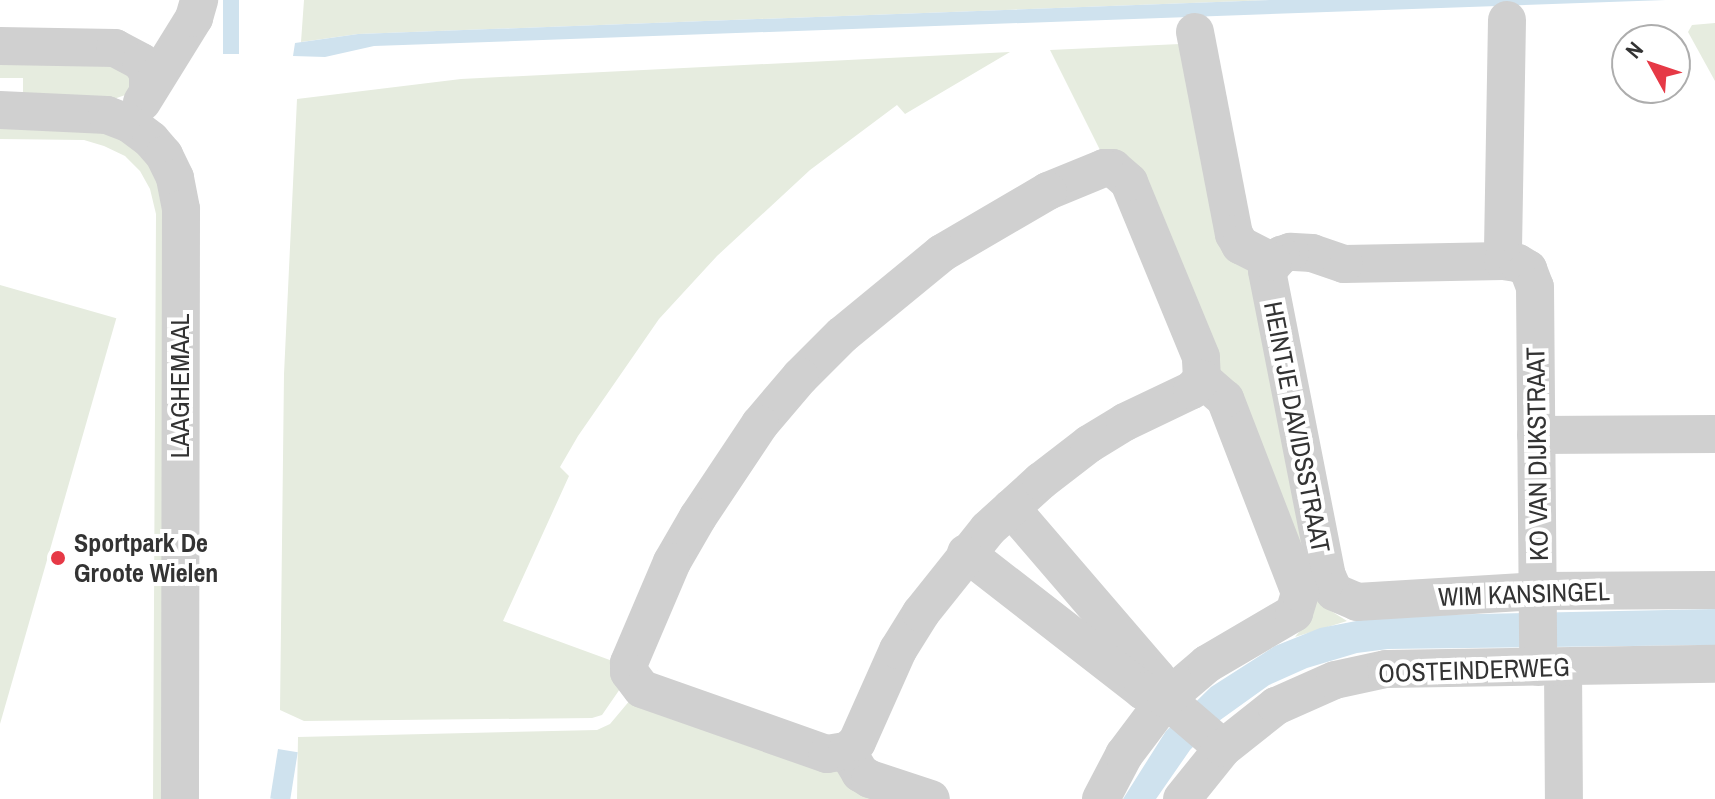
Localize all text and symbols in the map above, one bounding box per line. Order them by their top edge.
north arrow [1611,24,1691,104]
text: N [1618,35,1650,64]
street label: HEINTJE DAVIDSSTRAAT [1257,299,1337,555]
street label: LAAGHEMAAL [164,314,196,458]
street label: KO VAN DIJKSTRAAT [1520,347,1554,561]
place label: Sportpark De Groote Wielen [74,527,218,588]
marker: Sportpark De Groote Wielen [49,549,67,567]
street label: WIM KANSINGEL [1438,575,1610,613]
street label: OOSTEINDERWEG [1378,651,1570,689]

